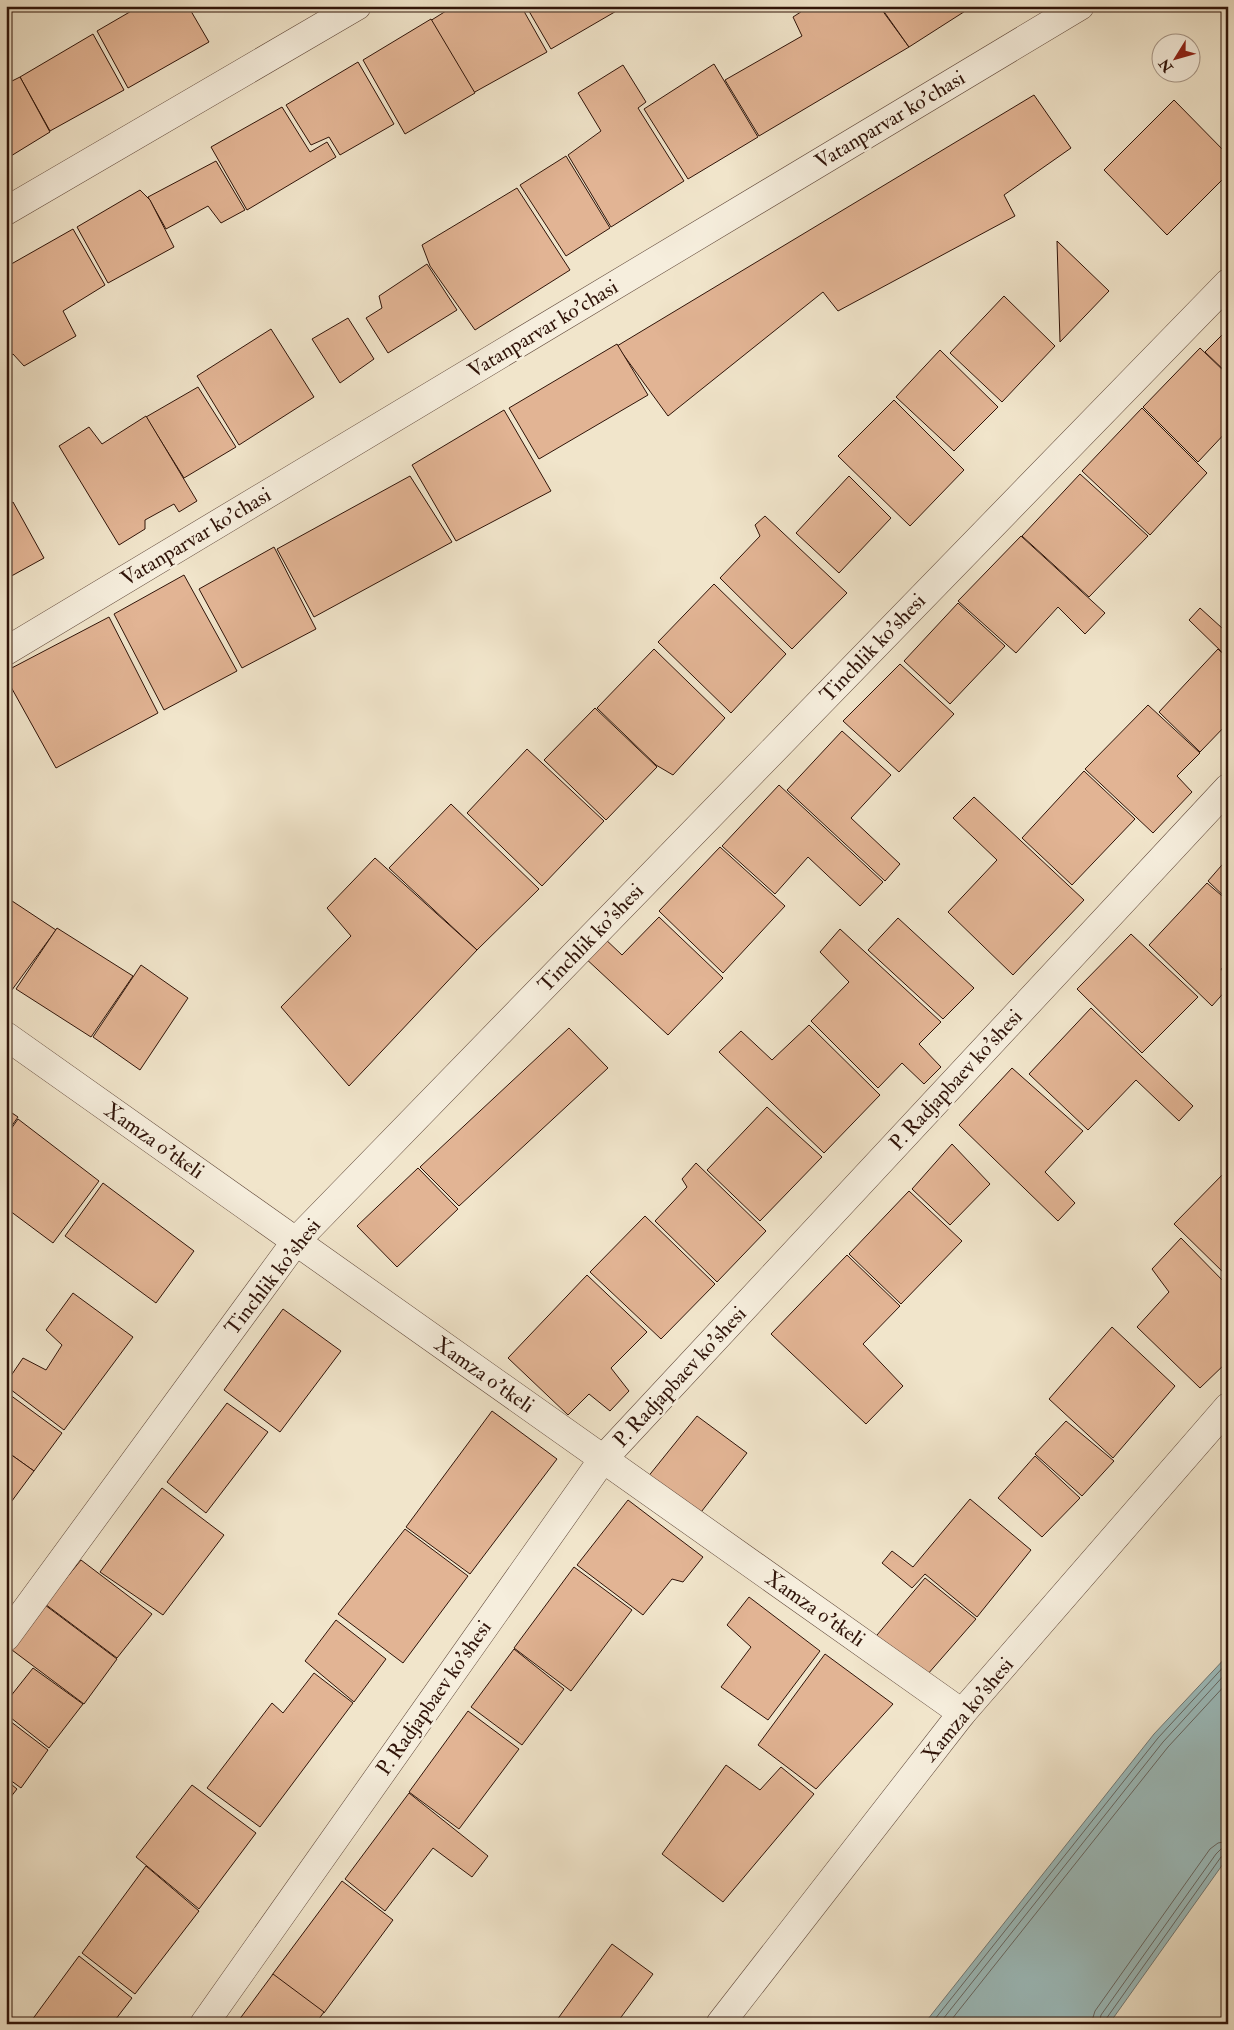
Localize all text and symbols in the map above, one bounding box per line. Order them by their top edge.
north arrow [1152,32,1202,82]
text: N [1155,55,1177,76]
street label: Vatanparvar ko'chasi [810,64,970,175]
street label: Vatanparvar ko'chasi [463,273,623,384]
street label: Vatanparvar ko'chasi [116,481,276,592]
street label: Tinchlik ko'shesi [814,588,932,708]
street label: Tinchlik ko'shesi [532,878,650,998]
street label: P. Radjapbaev ko'shesi [884,1003,1029,1156]
street label: Xamza o'tkeli [99,1097,210,1186]
street label: Tinchlik ko'shesi [219,1213,327,1341]
street label: P. Radjapbaev ko'shesi [608,1300,753,1453]
street label: Xamza o'tkeli [429,1331,540,1420]
street label: Xamza o'tkeli [760,1565,871,1654]
street label: P. Radjapbaev ko'shesi [370,1615,498,1781]
street label: Xamza ko'shesi [916,1652,1020,1768]

